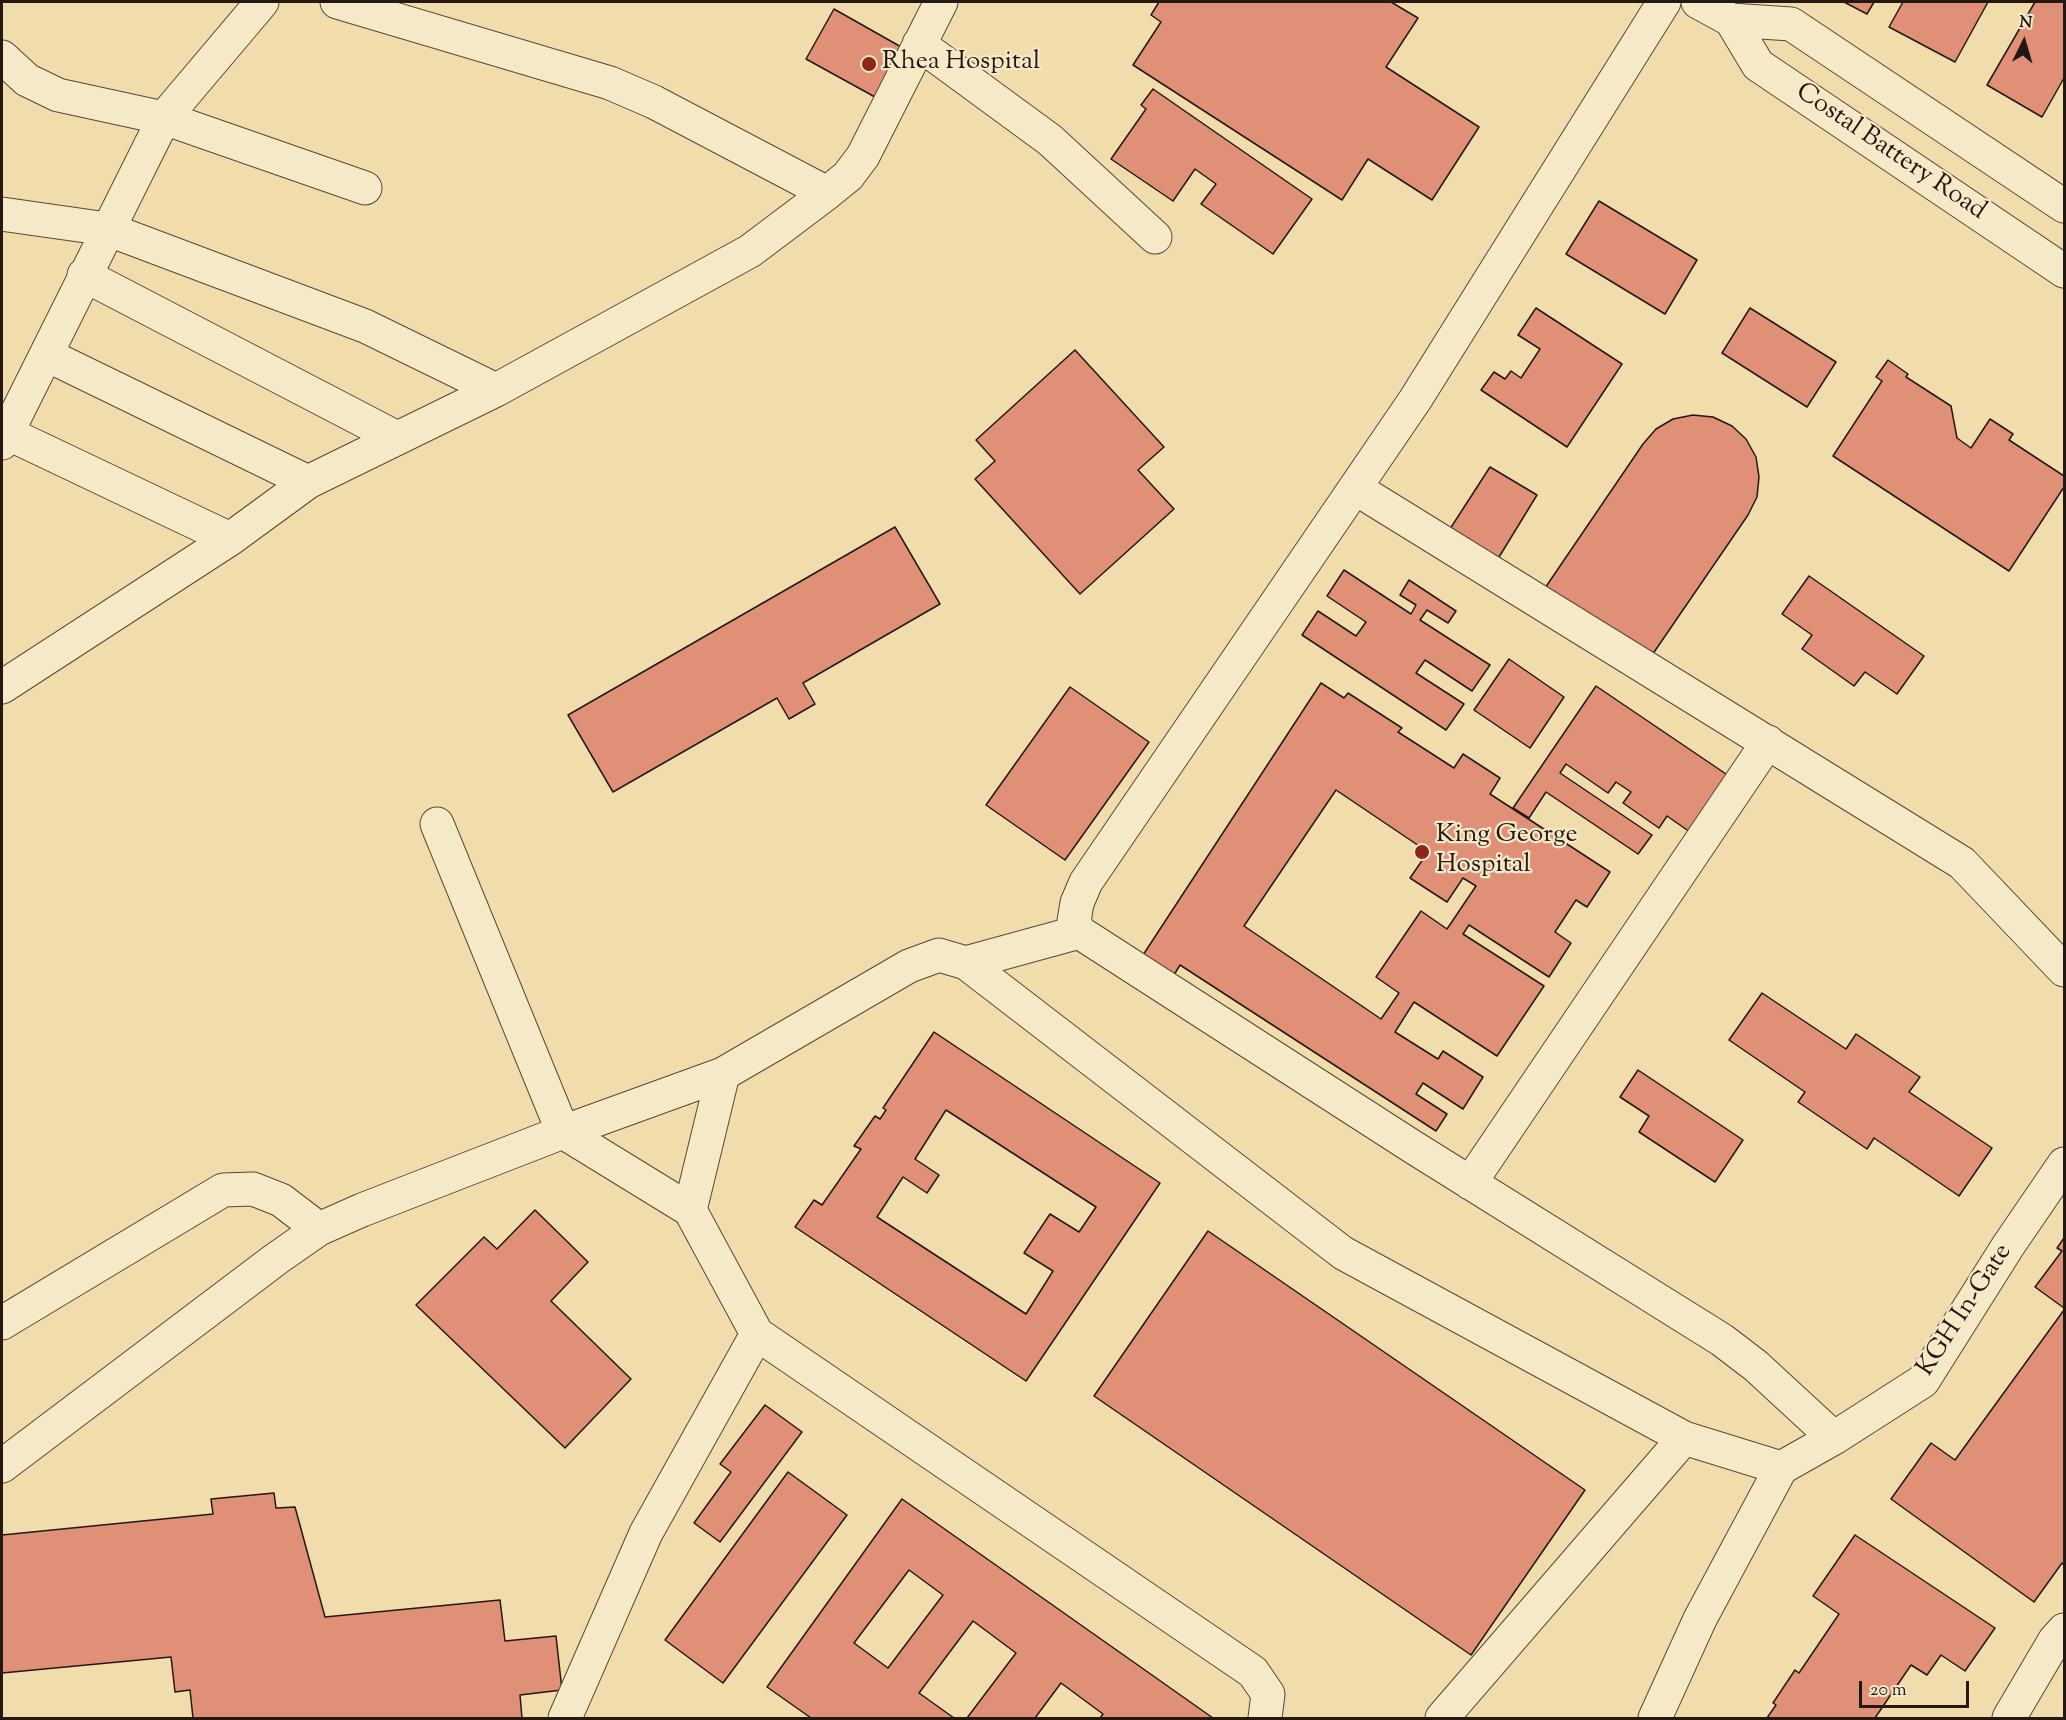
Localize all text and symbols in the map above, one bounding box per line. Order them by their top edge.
north arrow [1994,12,2054,72]
text: N [2018,12,2033,36]
place label: Rhea Hospital [882,48,1040,80]
marker: Rhea Hospital [860,55,878,73]
street label: Costal Battery Road [1789,78,1991,228]
place label: King George Hospital [1436,821,1578,882]
marker: King George Hospital [1413,843,1431,861]
street label: KGH In-Gate [1912,1239,2020,1383]
scale bar [1862,1669,1972,1707]
text: 20 m [1870,1678,1907,1704]

